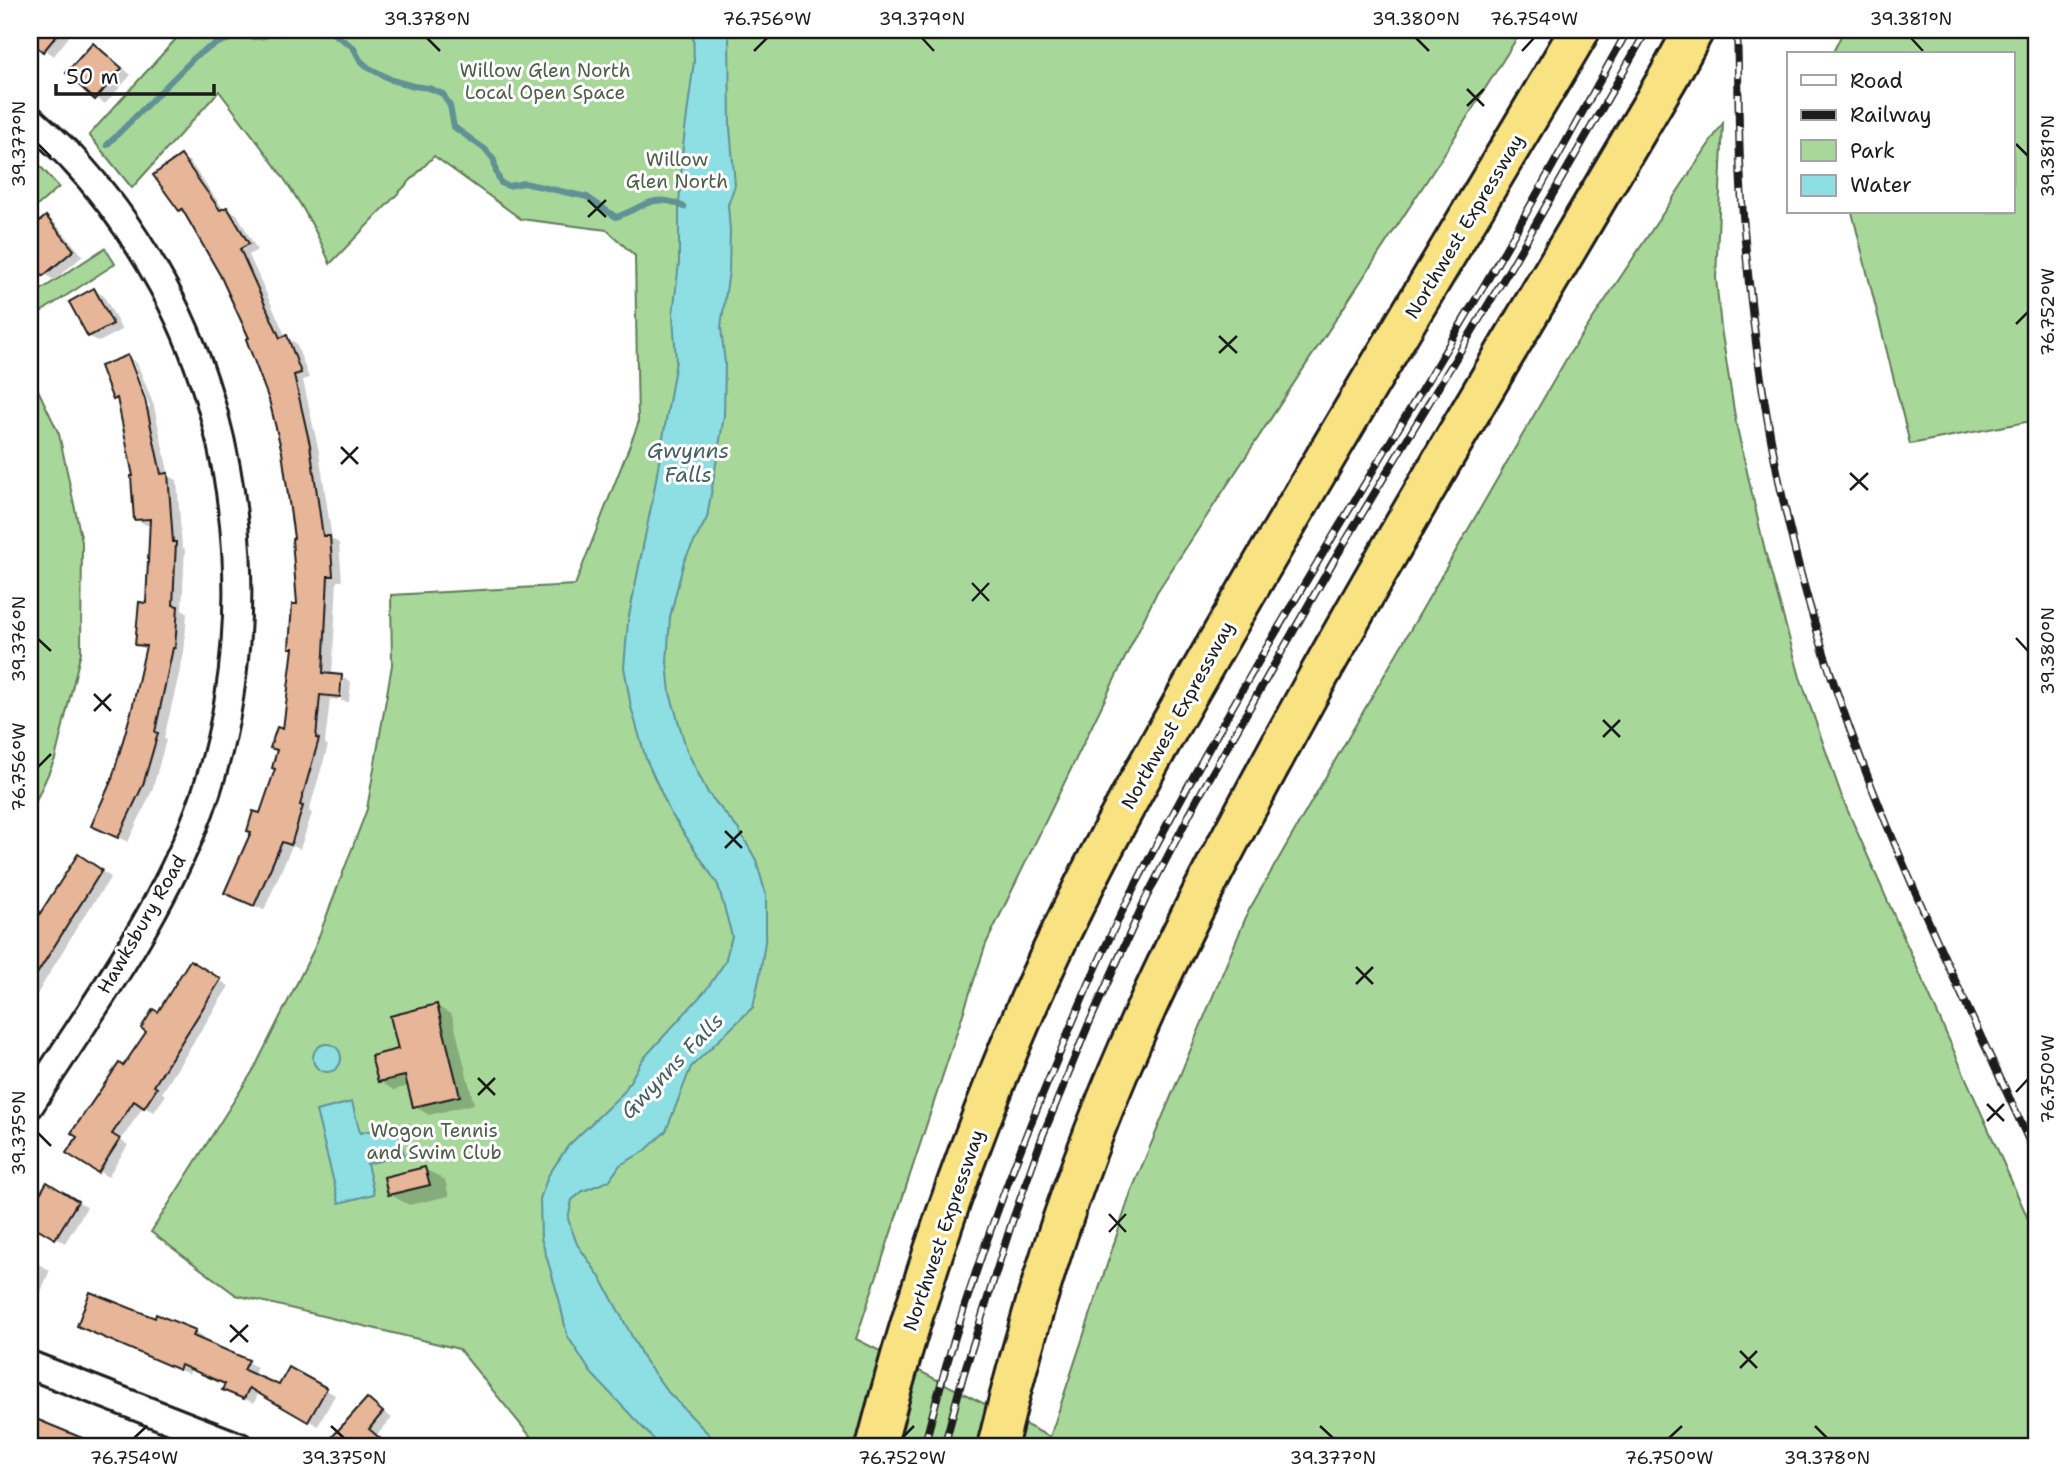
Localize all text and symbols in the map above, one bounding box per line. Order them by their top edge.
text: 39.378°N [384,7,470,31]
text: 76.756°W [723,7,811,31]
text: 39.379°N [879,7,965,31]
text: 39.380°N [1372,7,1460,31]
text: 76.754°W [1490,7,1578,31]
text: 39.381°N [1870,7,1952,31]
scale bar [56,52,214,96]
legend [1787,52,2014,214]
park label: Willow Glen North Local Open Space [459,58,631,105]
text: 50 m [66,63,119,91]
text: Road [1850,67,1903,95]
text: 39.377°N [7,101,31,187]
text: Railway [1850,101,1932,129]
text: 39.381°N [2036,115,2060,197]
street label: Northwest Expressway [1399,129,1530,323]
text: Park [1850,137,1895,165]
park label: Willow Glen North [626,147,728,194]
text: Water [1850,171,1912,199]
text: 76.752°W [2036,268,2060,356]
water label: Gwynns Falls [647,437,729,489]
text: 39.376°N [7,596,31,682]
text: 39.380°N [2036,607,2060,695]
street label: Northwest Expressway [1115,617,1240,814]
text: 76.756°W [7,723,31,811]
street label: Hawksbury Road [91,850,191,998]
water label: Gwynns Falls [614,1007,730,1125]
text: 76.750°W [2036,1035,2060,1123]
text: 39.375°N [7,1090,31,1176]
park label: Wogon Tennis and Swim Club [366,1118,502,1165]
street label: Northwest Expressway [897,1126,990,1334]
text: 76.754°W [90,1446,178,1470]
text: 39.375°N [301,1446,387,1470]
text: 76.752°W [858,1446,946,1470]
text: 39.377°N [1290,1446,1376,1470]
text: 76.750°W [1625,1446,1713,1470]
text: 39.378°N [1784,1446,1870,1470]

